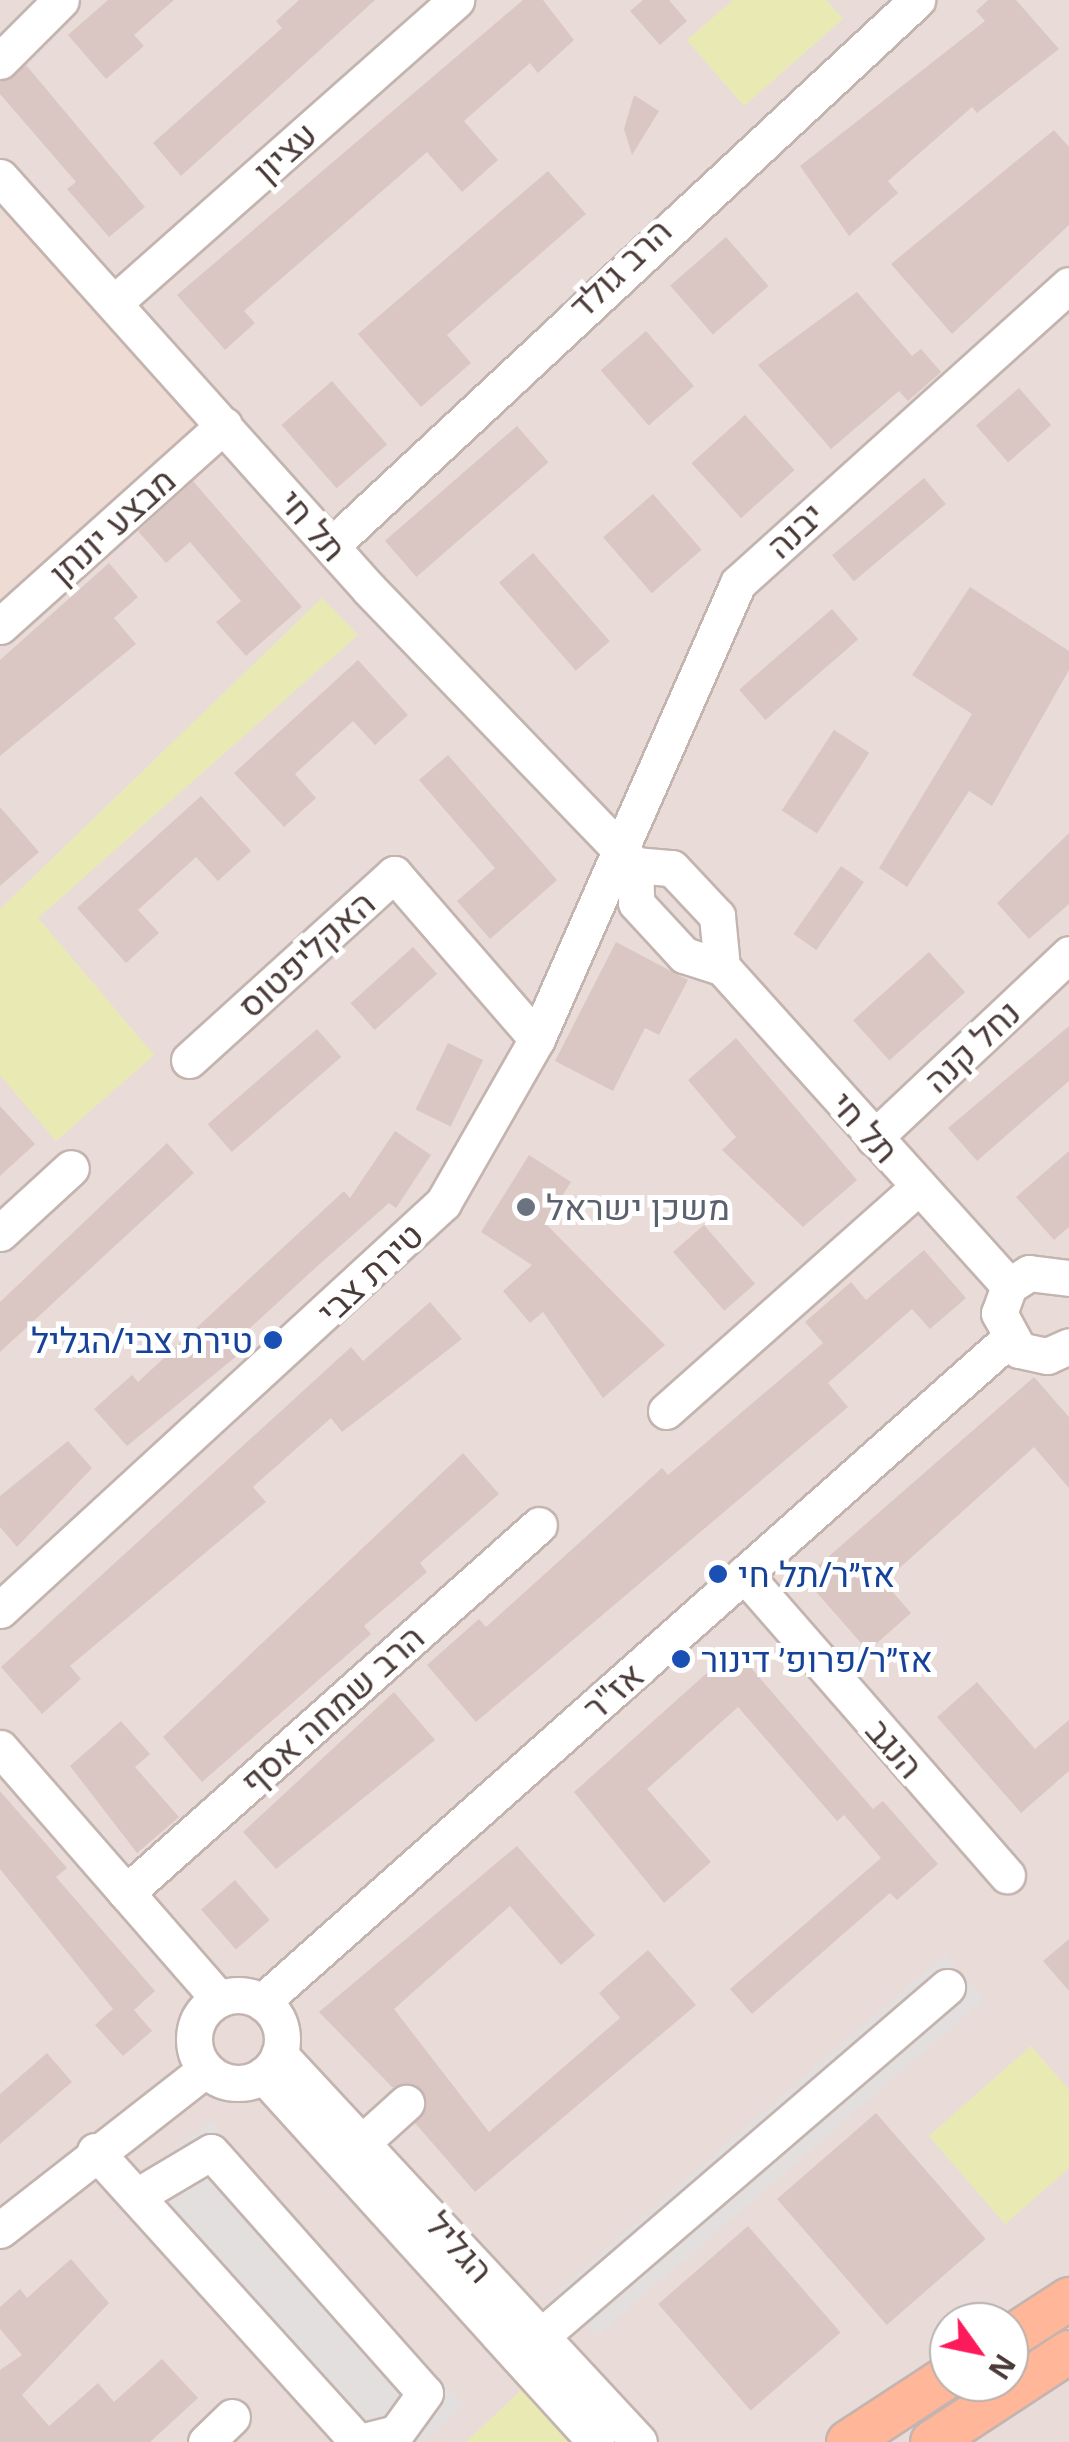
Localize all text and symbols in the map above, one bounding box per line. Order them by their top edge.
street label: עציון [245,113,325,191]
street label: הרב גולד [560,209,680,327]
street label: מבצע יונתן [41,459,183,593]
street label: תל חי [271,481,355,569]
street label: יבנה [758,493,832,567]
street label: האקליפטוס [229,882,383,1026]
street label: נחל קנה [915,991,1029,1101]
street label: תל חי [822,1083,908,1171]
place label: משכן ישראל [546,1186,730,1228]
marker: משכן ישראל [515,1196,537,1218]
street label: טירת צבי [309,1214,431,1332]
place label: טירת צבי/הגליל [31,1319,253,1361]
marker: טירת צבי/הגליל [262,1329,284,1351]
place label: אז״ר/תל חי [738,1553,895,1595]
marker: אז״ר/תל חי [707,1563,729,1585]
street label: הרב שמחה אסף [232,1616,432,1802]
place label: אז״ר/פרופ׳ דינור [701,1638,933,1680]
marker: אז״ר/פרופ׳ דינור [670,1648,692,1670]
street label: אז"ר [574,1653,652,1729]
street label: הנגב [858,1710,932,1786]
street label: הגליל [417,2203,503,2291]
north arrow [929,2302,1029,2402]
text: N [980,2347,1025,2387]

